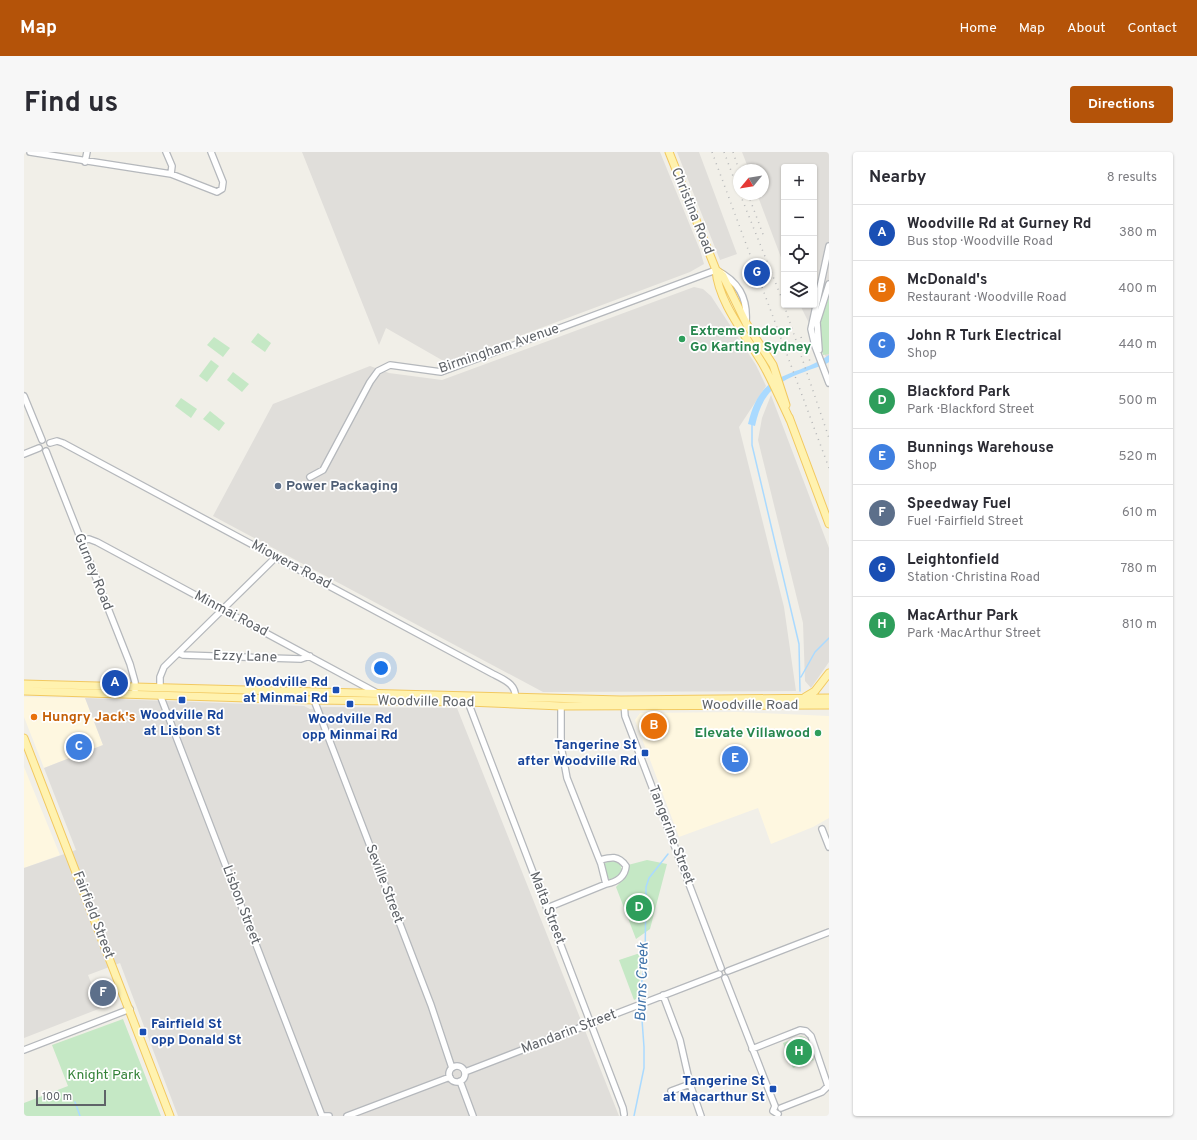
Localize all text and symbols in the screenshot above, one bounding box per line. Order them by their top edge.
text: Map [20,16,57,40]
text: Home [960,20,997,37]
text: Map [1019,20,1045,37]
text: About [1067,20,1106,37]
text: Contact [1128,20,1177,37]
text: Find us [24,86,118,122]
button: Directions [1070,86,1173,123]
north arrow [733,164,769,200]
map controls [781,164,817,308]
button: + [781,164,817,200]
street label: Christina Road [667,165,717,257]
text: Nearby [869,167,926,189]
text: 8 results [1107,170,1157,186]
button: − [781,200,817,236]
text: Woodville Rd at Gurney Rd [907,215,1091,234]
text: A [877,225,887,241]
text: 380 m [1119,225,1157,241]
text: Bus stop · Woodville Road [907,234,1053,250]
button: locate [781,236,817,272]
pin: G [744,258,770,288]
text: McDonald's [907,271,987,290]
button: layers [781,272,817,308]
text: B [878,281,886,297]
text: 400 m [1118,281,1157,297]
text: Restaurant · Woodville Road [907,290,1067,306]
street label: Birmingham Avenue [436,320,562,378]
place label: Extreme Indoor Go Karting Sydney [690,323,811,356]
text: John R Turk Electrical [907,327,1062,346]
marker: Extreme Indoor Go Karting Sydney [677,334,687,344]
text: C [878,337,886,353]
text: 440 m [1118,337,1157,353]
text: Shop [907,346,937,362]
text: Blackford Park [907,383,1010,402]
text: D [877,393,887,409]
text: 500 m [1118,393,1157,409]
text: Park · Blackford Street [907,402,1034,418]
text: Bunnings Warehouse [907,439,1054,458]
text: E [878,449,886,465]
text: 520 m [1119,449,1157,465]
text: Shop [907,458,937,474]
place label: Power Packaging [286,478,398,495]
marker: Power Packaging [273,481,283,491]
text: Speedway Fuel [907,495,1011,514]
text: F [878,505,886,521]
text: 610 m [1122,505,1157,521]
text: Fuel · Fairfield Street [907,514,1023,530]
street label: Gurney Road [70,531,116,613]
street label: Miowera Road [248,537,334,593]
text: Leightonfield [907,551,1000,570]
text: G [878,561,886,577]
text: 780 m [1120,561,1157,577]
text: Station · Christina Road [907,570,1040,586]
street label: Minmai Road [191,587,271,641]
text: MacArthur Park [907,607,1018,626]
text: H [877,617,887,633]
text: 810 m [1122,617,1157,633]
text: Park · MacArthur Street [907,626,1041,642]
street label: Ezzy Lane [213,647,277,667]
your location [371,658,391,678]
pin: A [102,668,128,698]
place label: Woodville Rd at Minmai Rd [243,674,328,707]
marker: Woodville Rd at Minmai Rd [331,685,341,695]
street label: Woodville Road [377,693,475,711]
marker: Woodville Rd at Lisbon St [177,695,187,705]
street label: Woodville Road [702,697,798,714]
marker: Woodville Rd opp Minmai Rd [345,699,355,709]
place label: Woodville Rd at Lisbon St [140,707,224,740]
place label: Hungry Jack's [42,709,136,726]
place label: Woodville Rd opp Minmai Rd [302,711,398,744]
pin: B [641,711,667,741]
marker: Hungry Jack's [29,712,39,722]
place label: Elevate Villawood [695,725,810,742]
marker: Elevate Villawood [813,728,823,738]
pin: C [66,732,92,762]
place label: Tangerine St after Woodville Rd [517,737,637,770]
pin: E [722,744,748,774]
marker: Tangerine St after Woodville Rd [640,748,650,758]
street label: Tangerine Street [644,783,698,887]
street label: Seville Street [361,842,407,926]
street label: Lisbon Street [218,863,264,947]
street label: Fairfield Street [69,869,117,961]
street label: Malta Street [525,869,569,947]
pin: D [626,893,652,923]
water label: Burns Creek [632,942,654,1022]
pin: F [90,978,116,1008]
street label: Mandarin Street [519,1006,619,1058]
place label: Fairfield St opp Donald St [151,1016,242,1049]
marker: Fairfield St opp Donald St [138,1027,148,1037]
pin: H [786,1037,812,1067]
park label: Knight Park [67,1067,141,1084]
place label: Tangerine St at Macarthur St [663,1073,765,1106]
marker: Tangerine St at Macarthur St [768,1084,778,1094]
scale bar [36,1088,106,1107]
text: 100 m [42,1090,72,1104]

